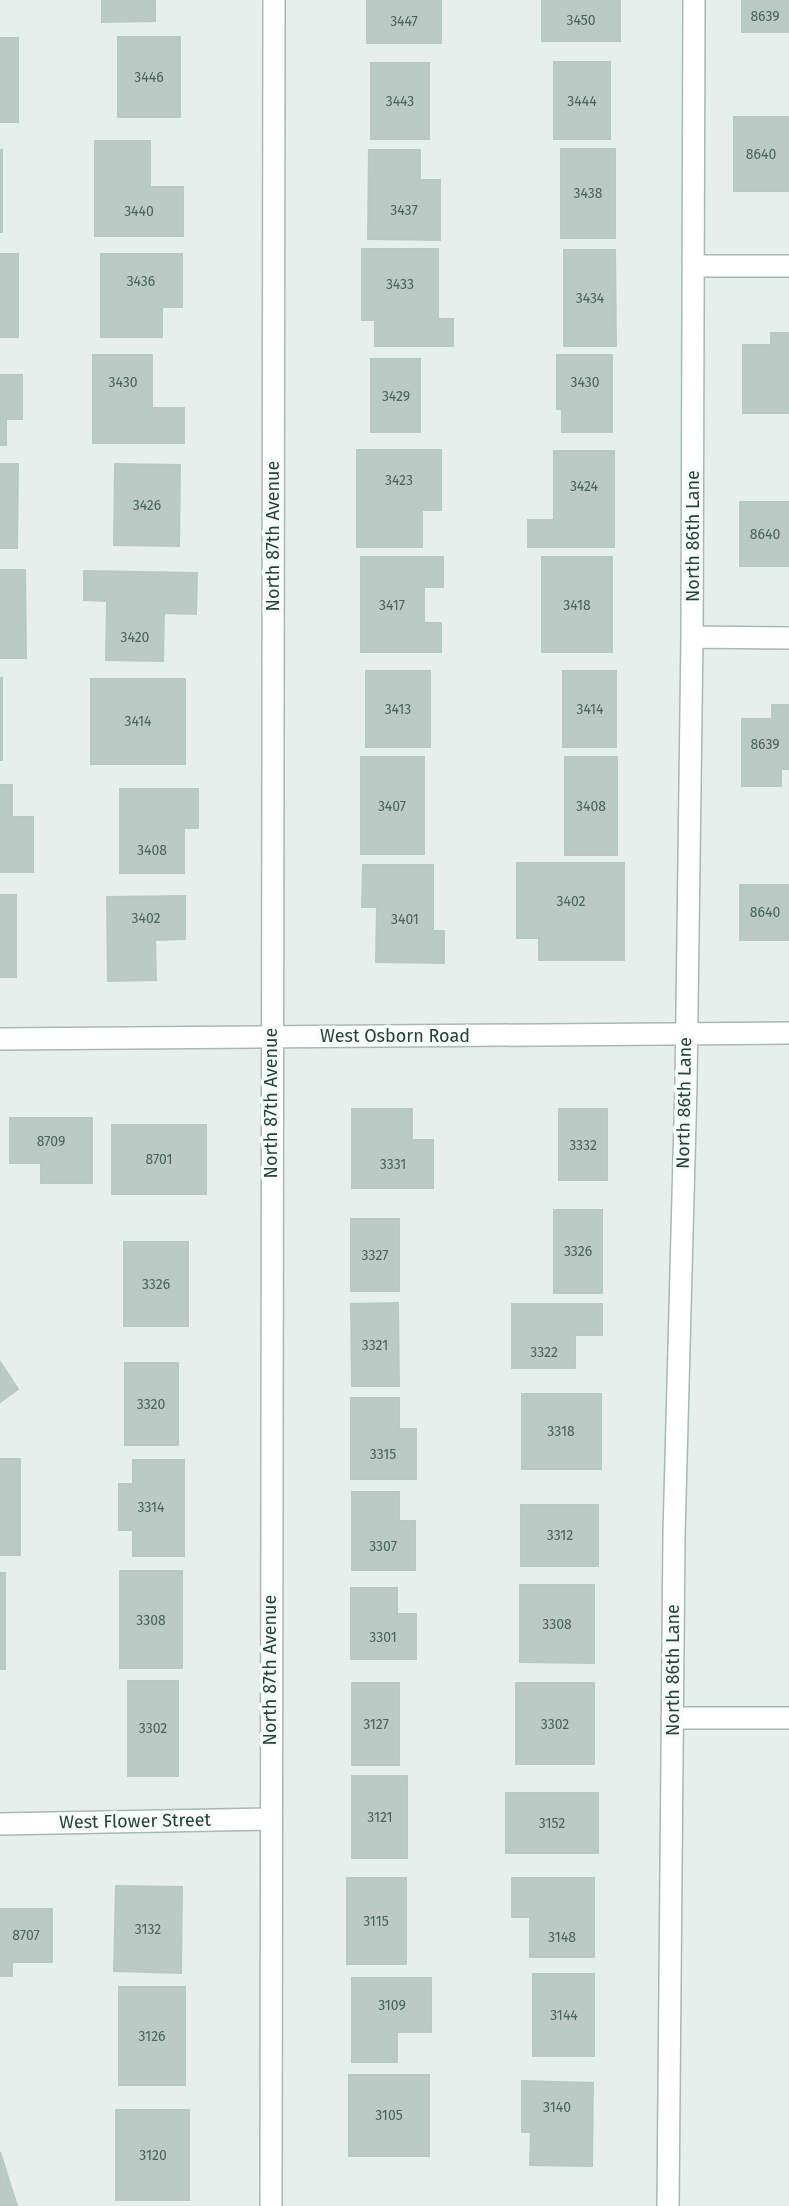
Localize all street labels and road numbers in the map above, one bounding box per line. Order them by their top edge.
street label: North 87th Avenue [262,461,284,611]
street label: North 86th Lane [682,470,704,602]
street label: West Osborn Road [320,1025,470,1047]
street label: North 87th Avenue [260,1028,282,1178]
street label: North 86th Lane [672,1037,696,1169]
street label: North 87th Avenue [259,1595,281,1745]
street label: North 86th Lane [662,1604,684,1736]
street label: West Flower Street [59,1809,212,1833]

